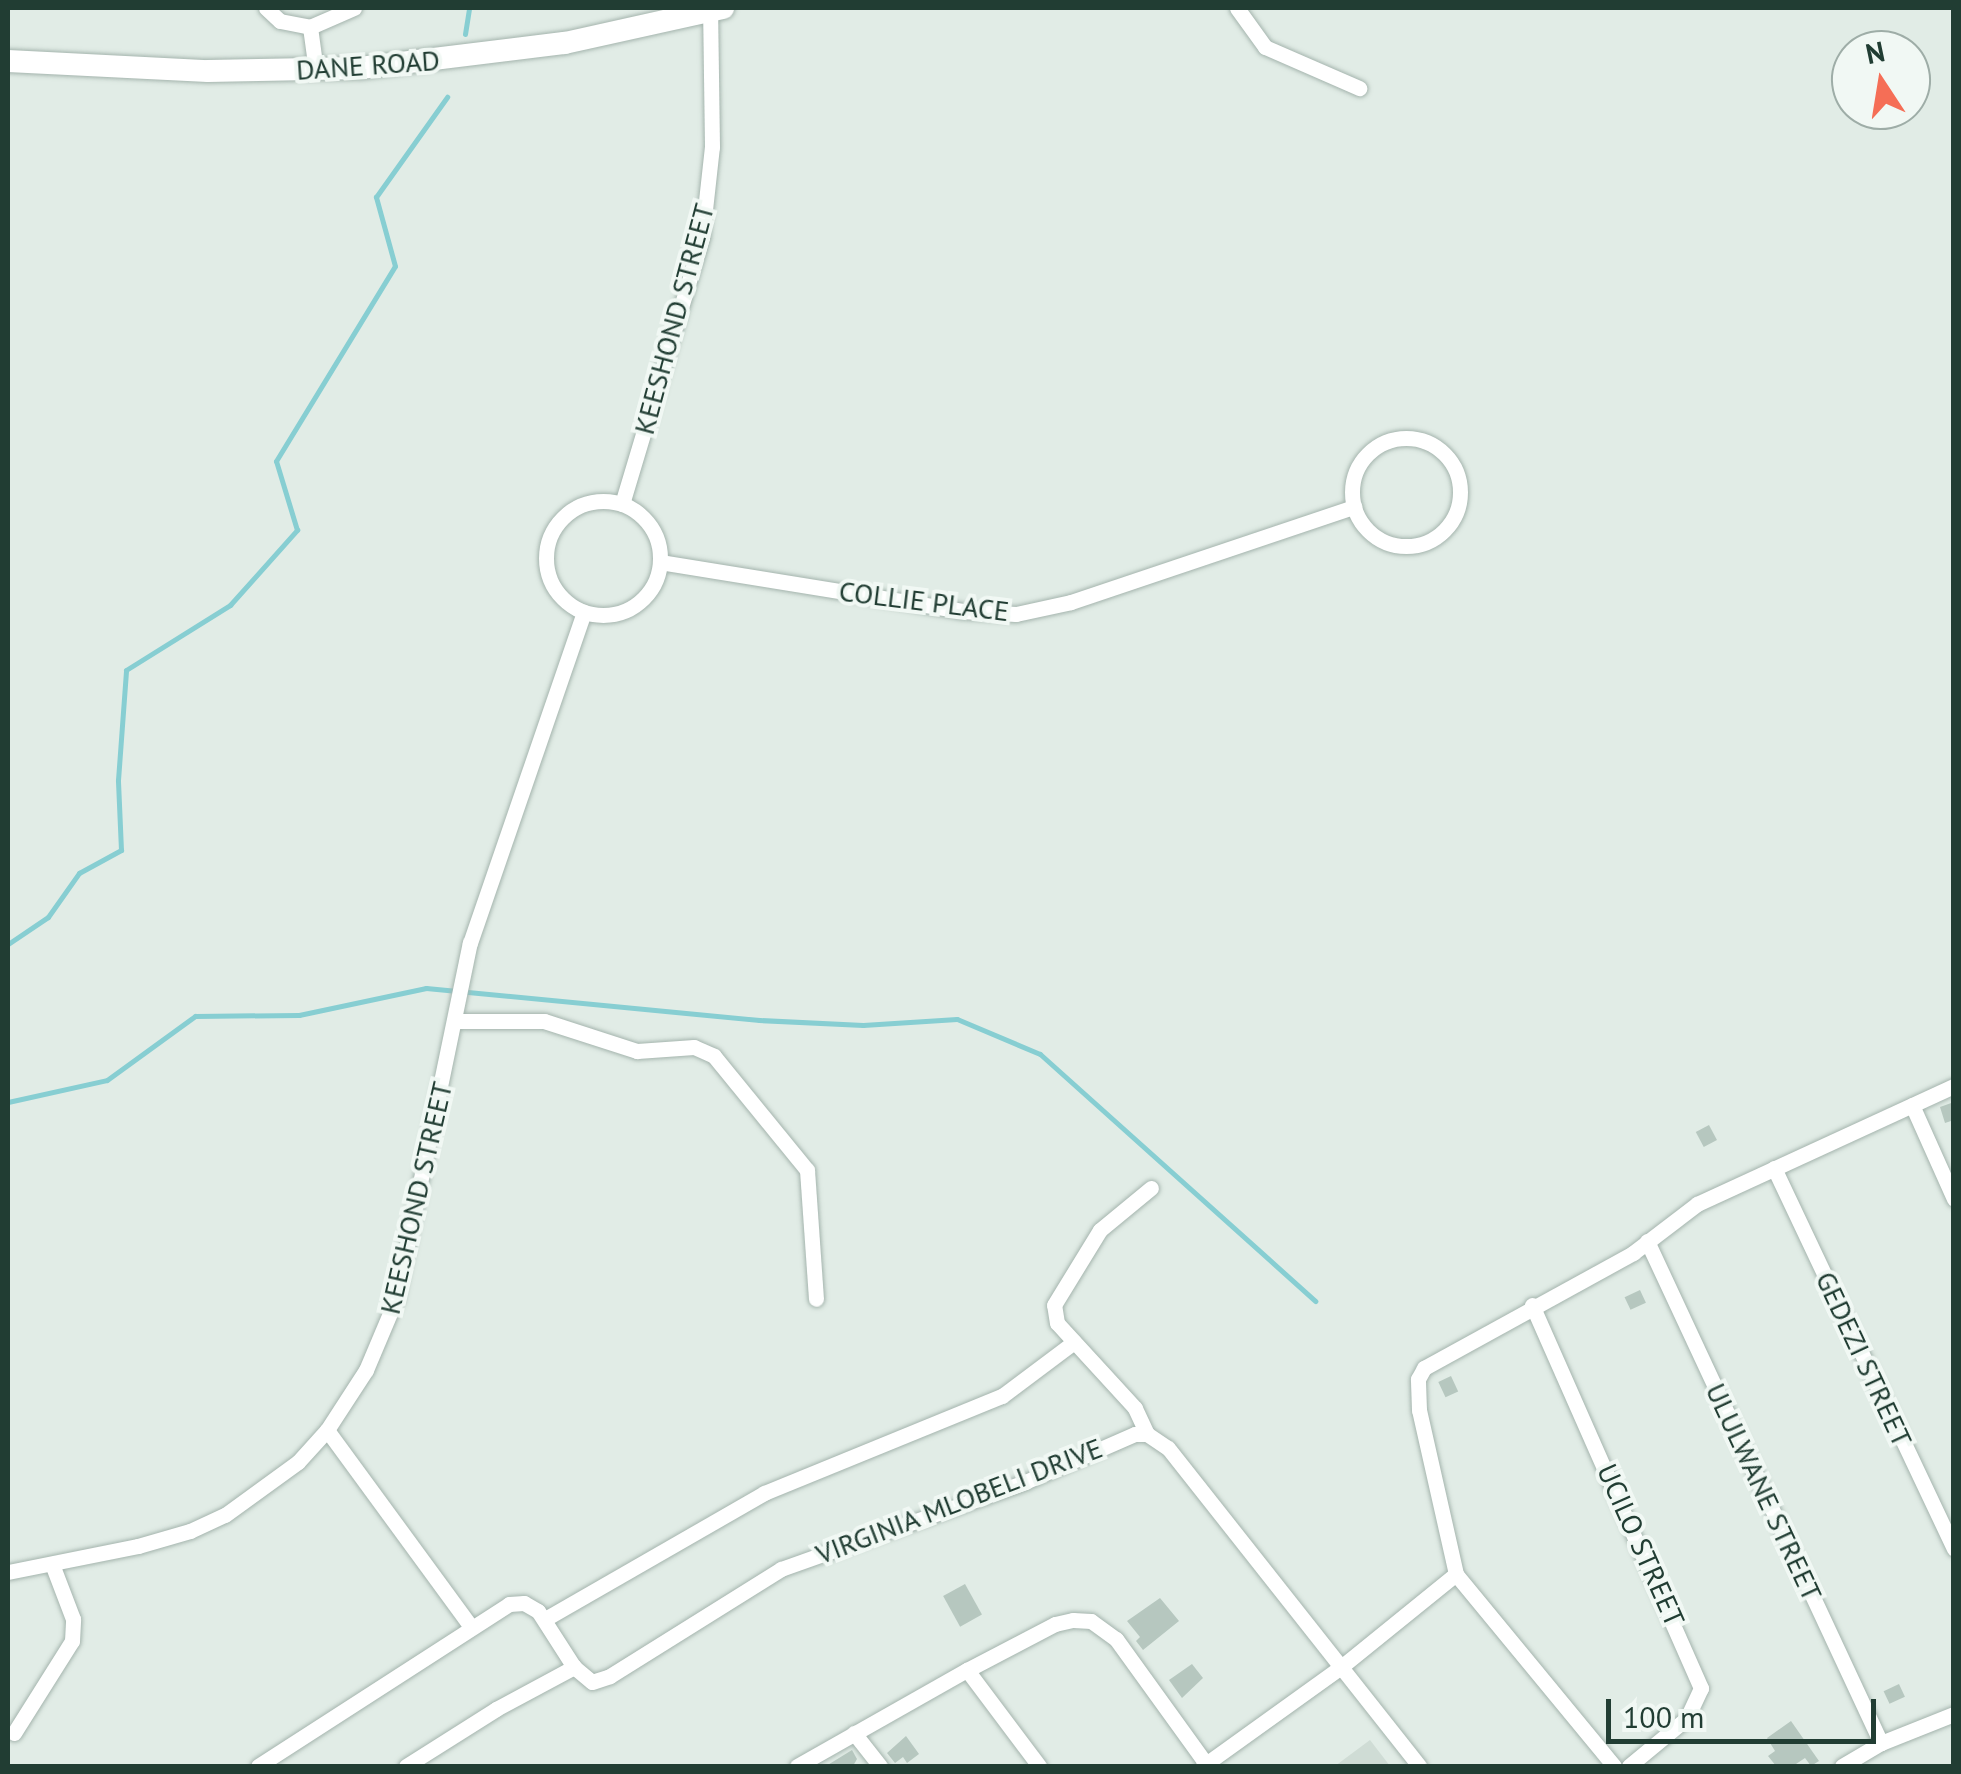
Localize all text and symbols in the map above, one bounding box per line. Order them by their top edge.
north arrow [1831,30,1931,130]
text: N [1862,32,1888,72]
street label: DANE ROAD [295,43,441,87]
street label: KEESHOND STREET [627,200,721,438]
street label: COLLIE PLACE [837,574,1011,628]
street label: KEESHOND STREET [373,1079,459,1317]
street label: GEDEZI STREET [1809,1266,1919,1452]
street label: ULULWANE STREET [1699,1378,1829,1606]
street label: VIRGINIA MLOBELI DRIVE [811,1431,1107,1571]
street label: UCILO STREET [1590,1459,1692,1631]
scale bar [1611,1679,1881,1741]
text: 100 m [1623,1697,1704,1736]

